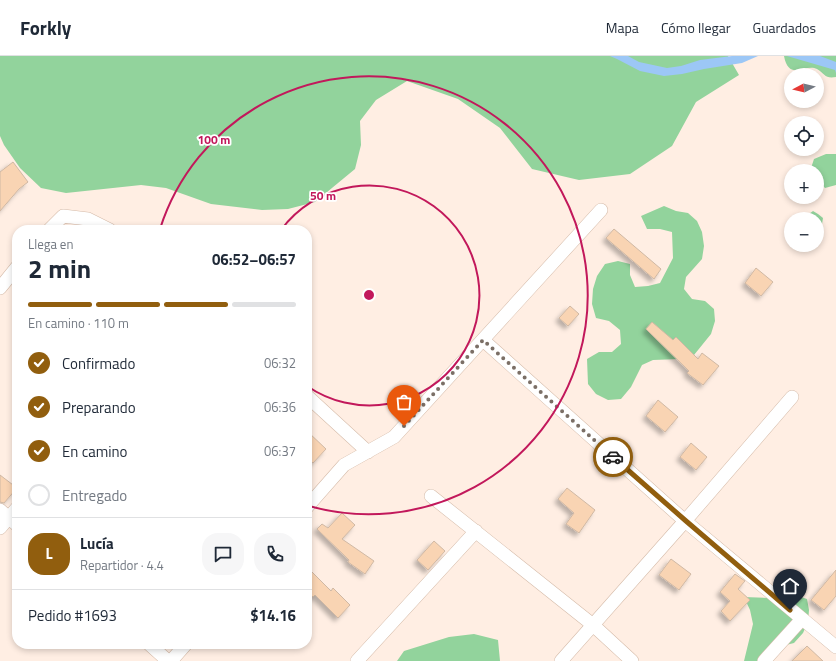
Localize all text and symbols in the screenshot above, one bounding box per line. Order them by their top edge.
text: Forkly [20,13,71,42]
text: Mapa [606,17,639,38]
text: Cómo llegar [661,17,731,38]
text: Guardados [753,17,816,38]
north arrow [784,68,824,108]
map controls [784,68,824,252]
button: locate [784,116,824,156]
text: 100 m [198,130,230,149]
button: + [784,164,824,204]
text: 50 m [310,186,336,205]
button: − [784,212,824,252]
text: Llega en [28,234,73,254]
text: 06:52–06:57 [212,248,296,271]
text: 2 min [28,249,91,288]
centre of rings [362,288,376,302]
text: En camino · 110 m [28,313,129,333]
icon: check [28,352,50,374]
text: Confirmado [62,352,135,375]
text: 06:32 [264,353,296,373]
pin [387,385,421,426]
icon: bag [393,391,415,413]
icon: check [28,396,50,418]
text: Preparando [62,396,136,419]
text: 06:36 [264,397,296,417]
courier [593,437,633,477]
icon: check [28,440,50,462]
text: En camino [62,440,128,463]
text: 06:37 [264,441,296,461]
icon: car [602,446,624,468]
text: Entregado [62,484,127,507]
text: Lucía [80,532,114,555]
button: chat [202,533,244,575]
button: phone [254,533,296,575]
text: L [45,542,53,565]
text: Repartidor · 4.4 [80,555,164,575]
pin [773,569,807,610]
icon: home [779,575,801,597]
text: Pedido #1693 [28,604,117,627]
text: $14.16 [250,604,296,627]

